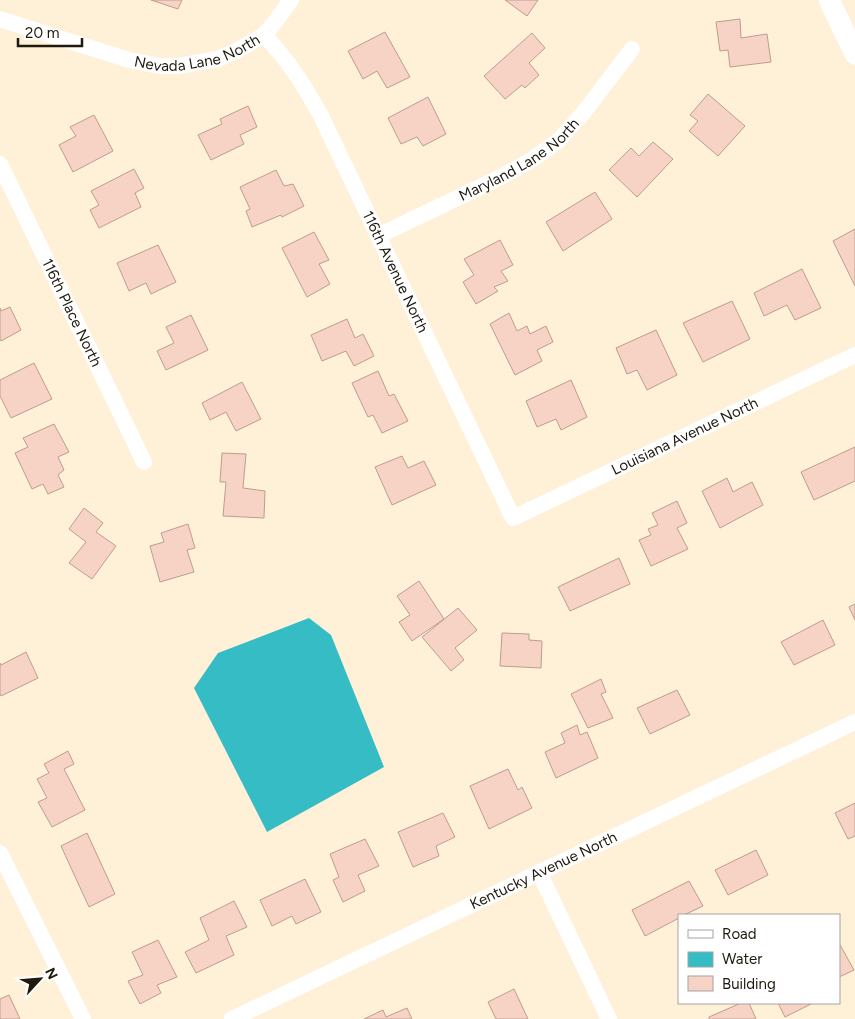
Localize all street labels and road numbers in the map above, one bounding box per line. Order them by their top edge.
street label: Nevada Lane North [133,30,263,75]
street label: Maryland Lane North [456,115,583,205]
street label: 116th Avenue North [359,208,432,336]
street label: 116th Place North [38,256,106,370]
street label: Louisiana Avenue North [608,394,761,479]
street label: Kentucky Avenue North [467,828,620,913]

